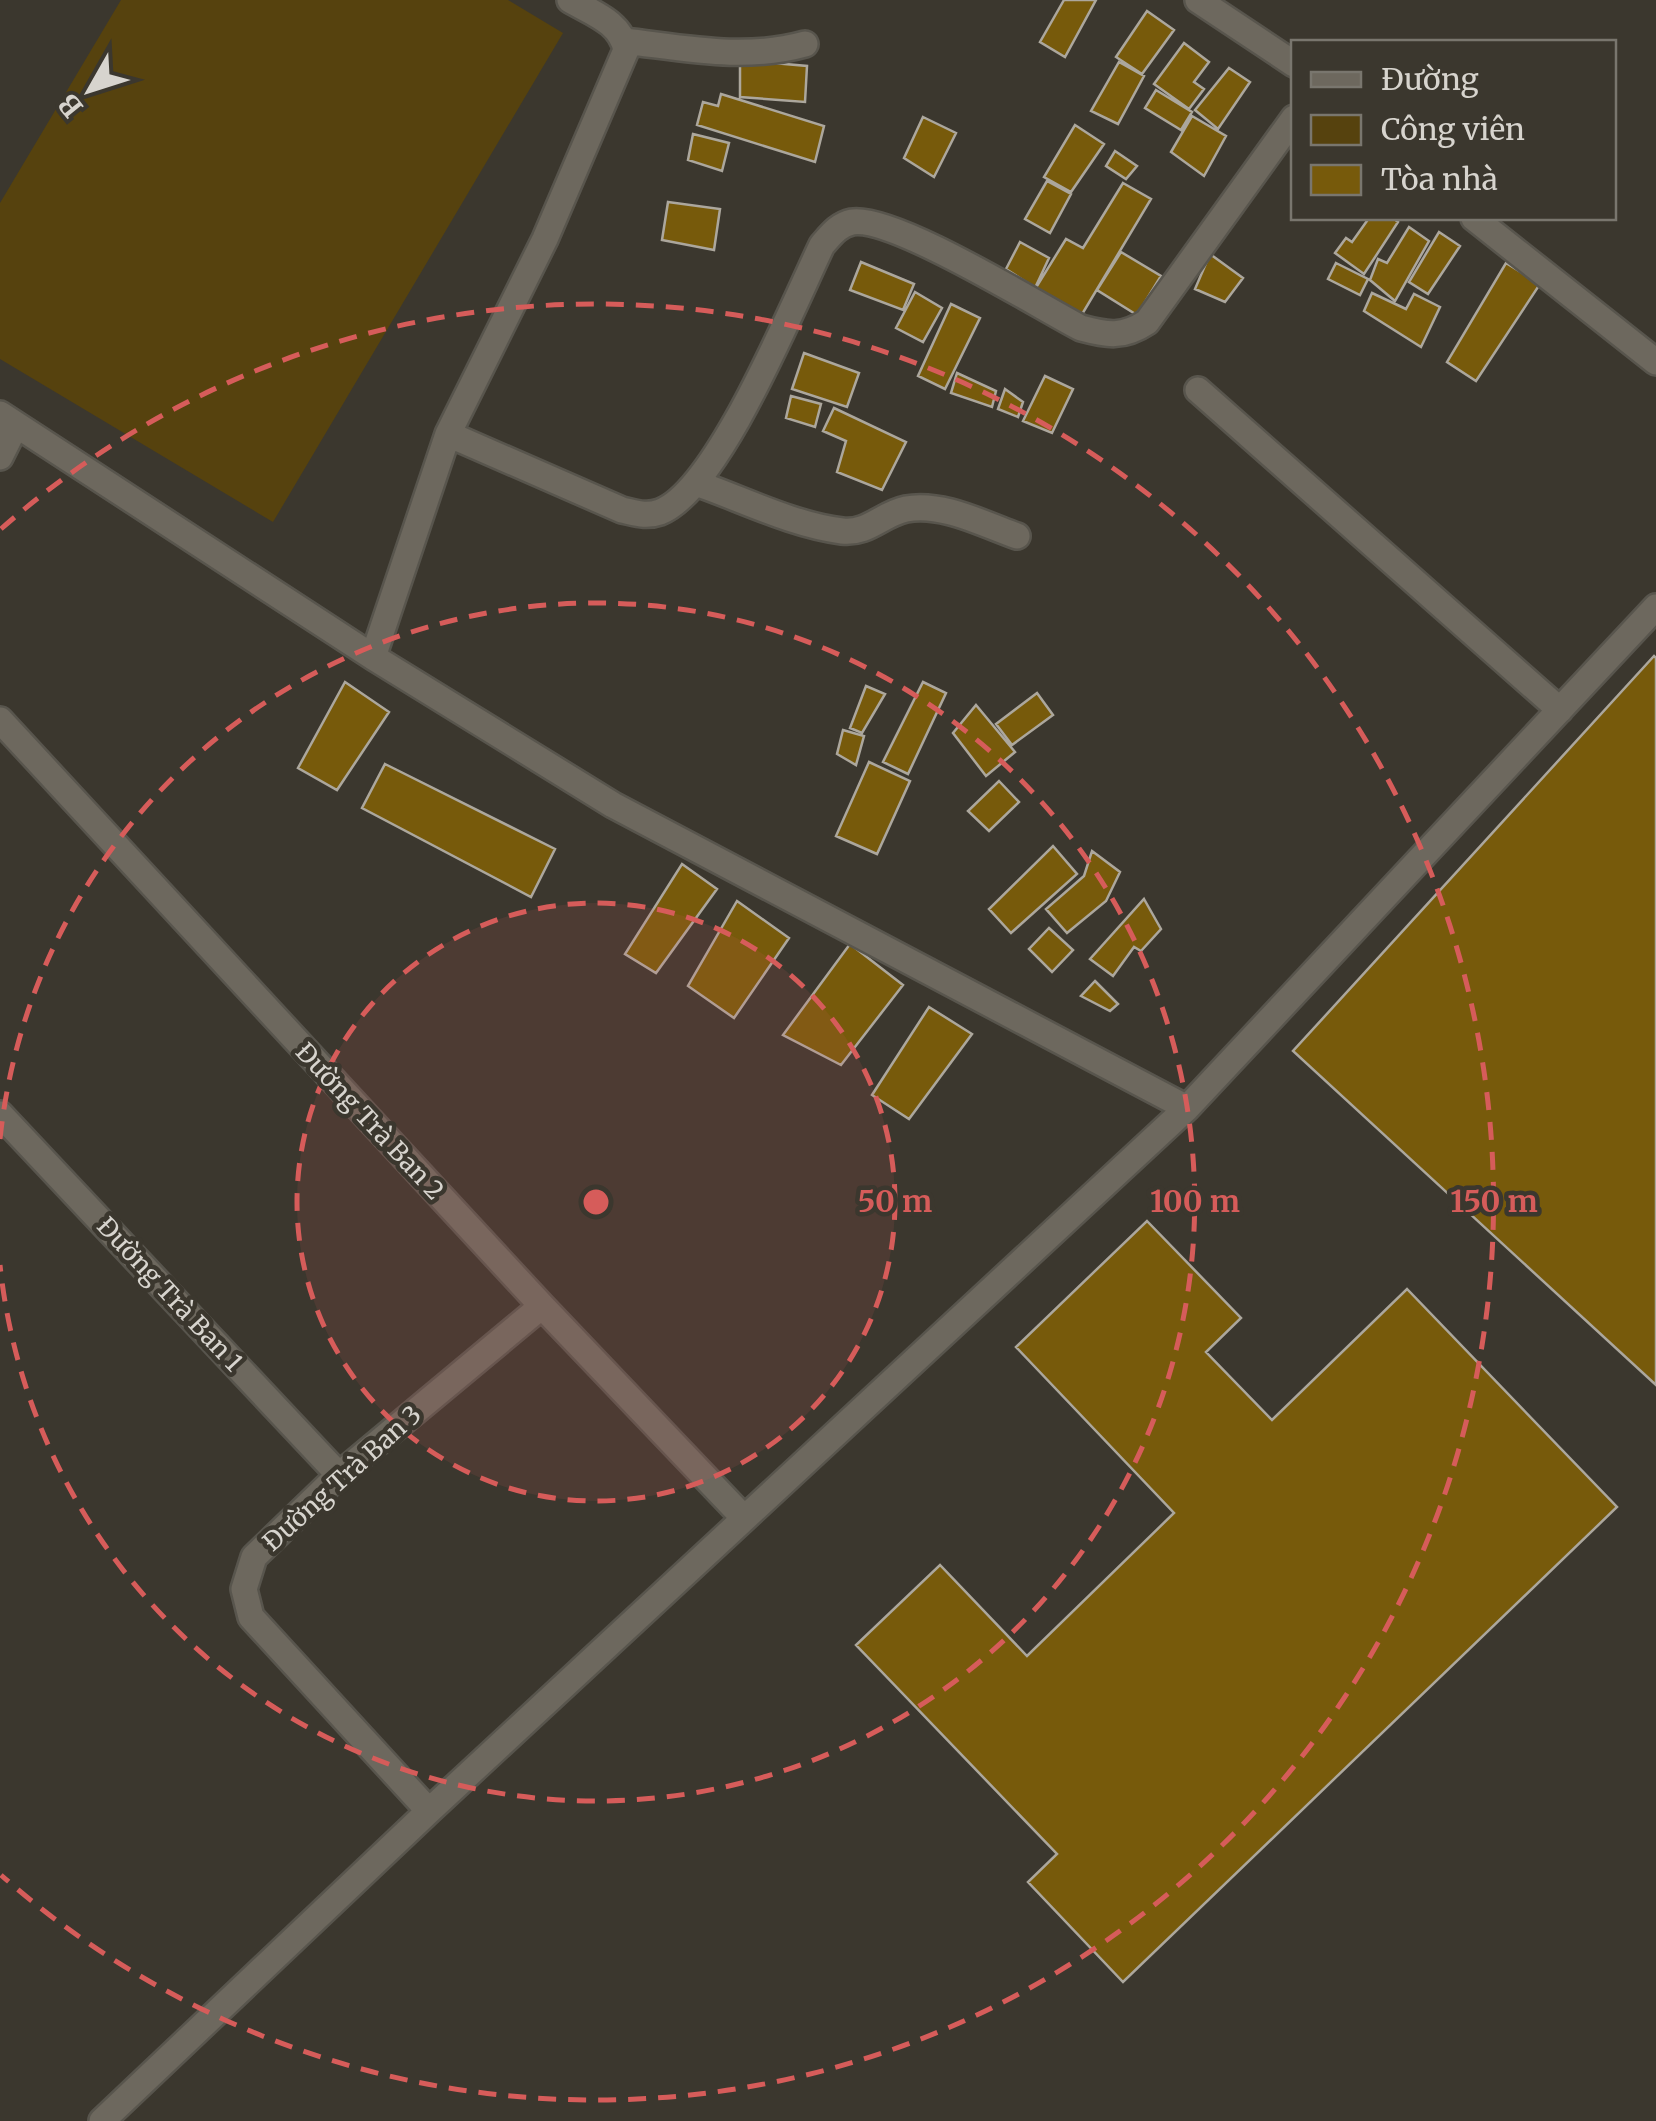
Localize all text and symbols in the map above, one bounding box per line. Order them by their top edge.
north arrow [40,40,140,140]
legend [1291,40,1616,220]
text: Đường [1381,60,1479,98]
text: B [50,87,91,125]
text: Công viên [1381,110,1525,148]
text: Tòa nhà [1381,160,1498,198]
street label: Đường Trà Ban 2 [289,1036,451,1206]
text: 50 m [858,1182,932,1220]
text: 100 m [1150,1182,1240,1220]
text: 150 m [1450,1182,1538,1220]
centre of rings [578,1184,614,1220]
street label: Đường Trà Ban 1 [90,1210,250,1378]
street label: Đường Trà Ban 3 [256,1398,428,1558]

